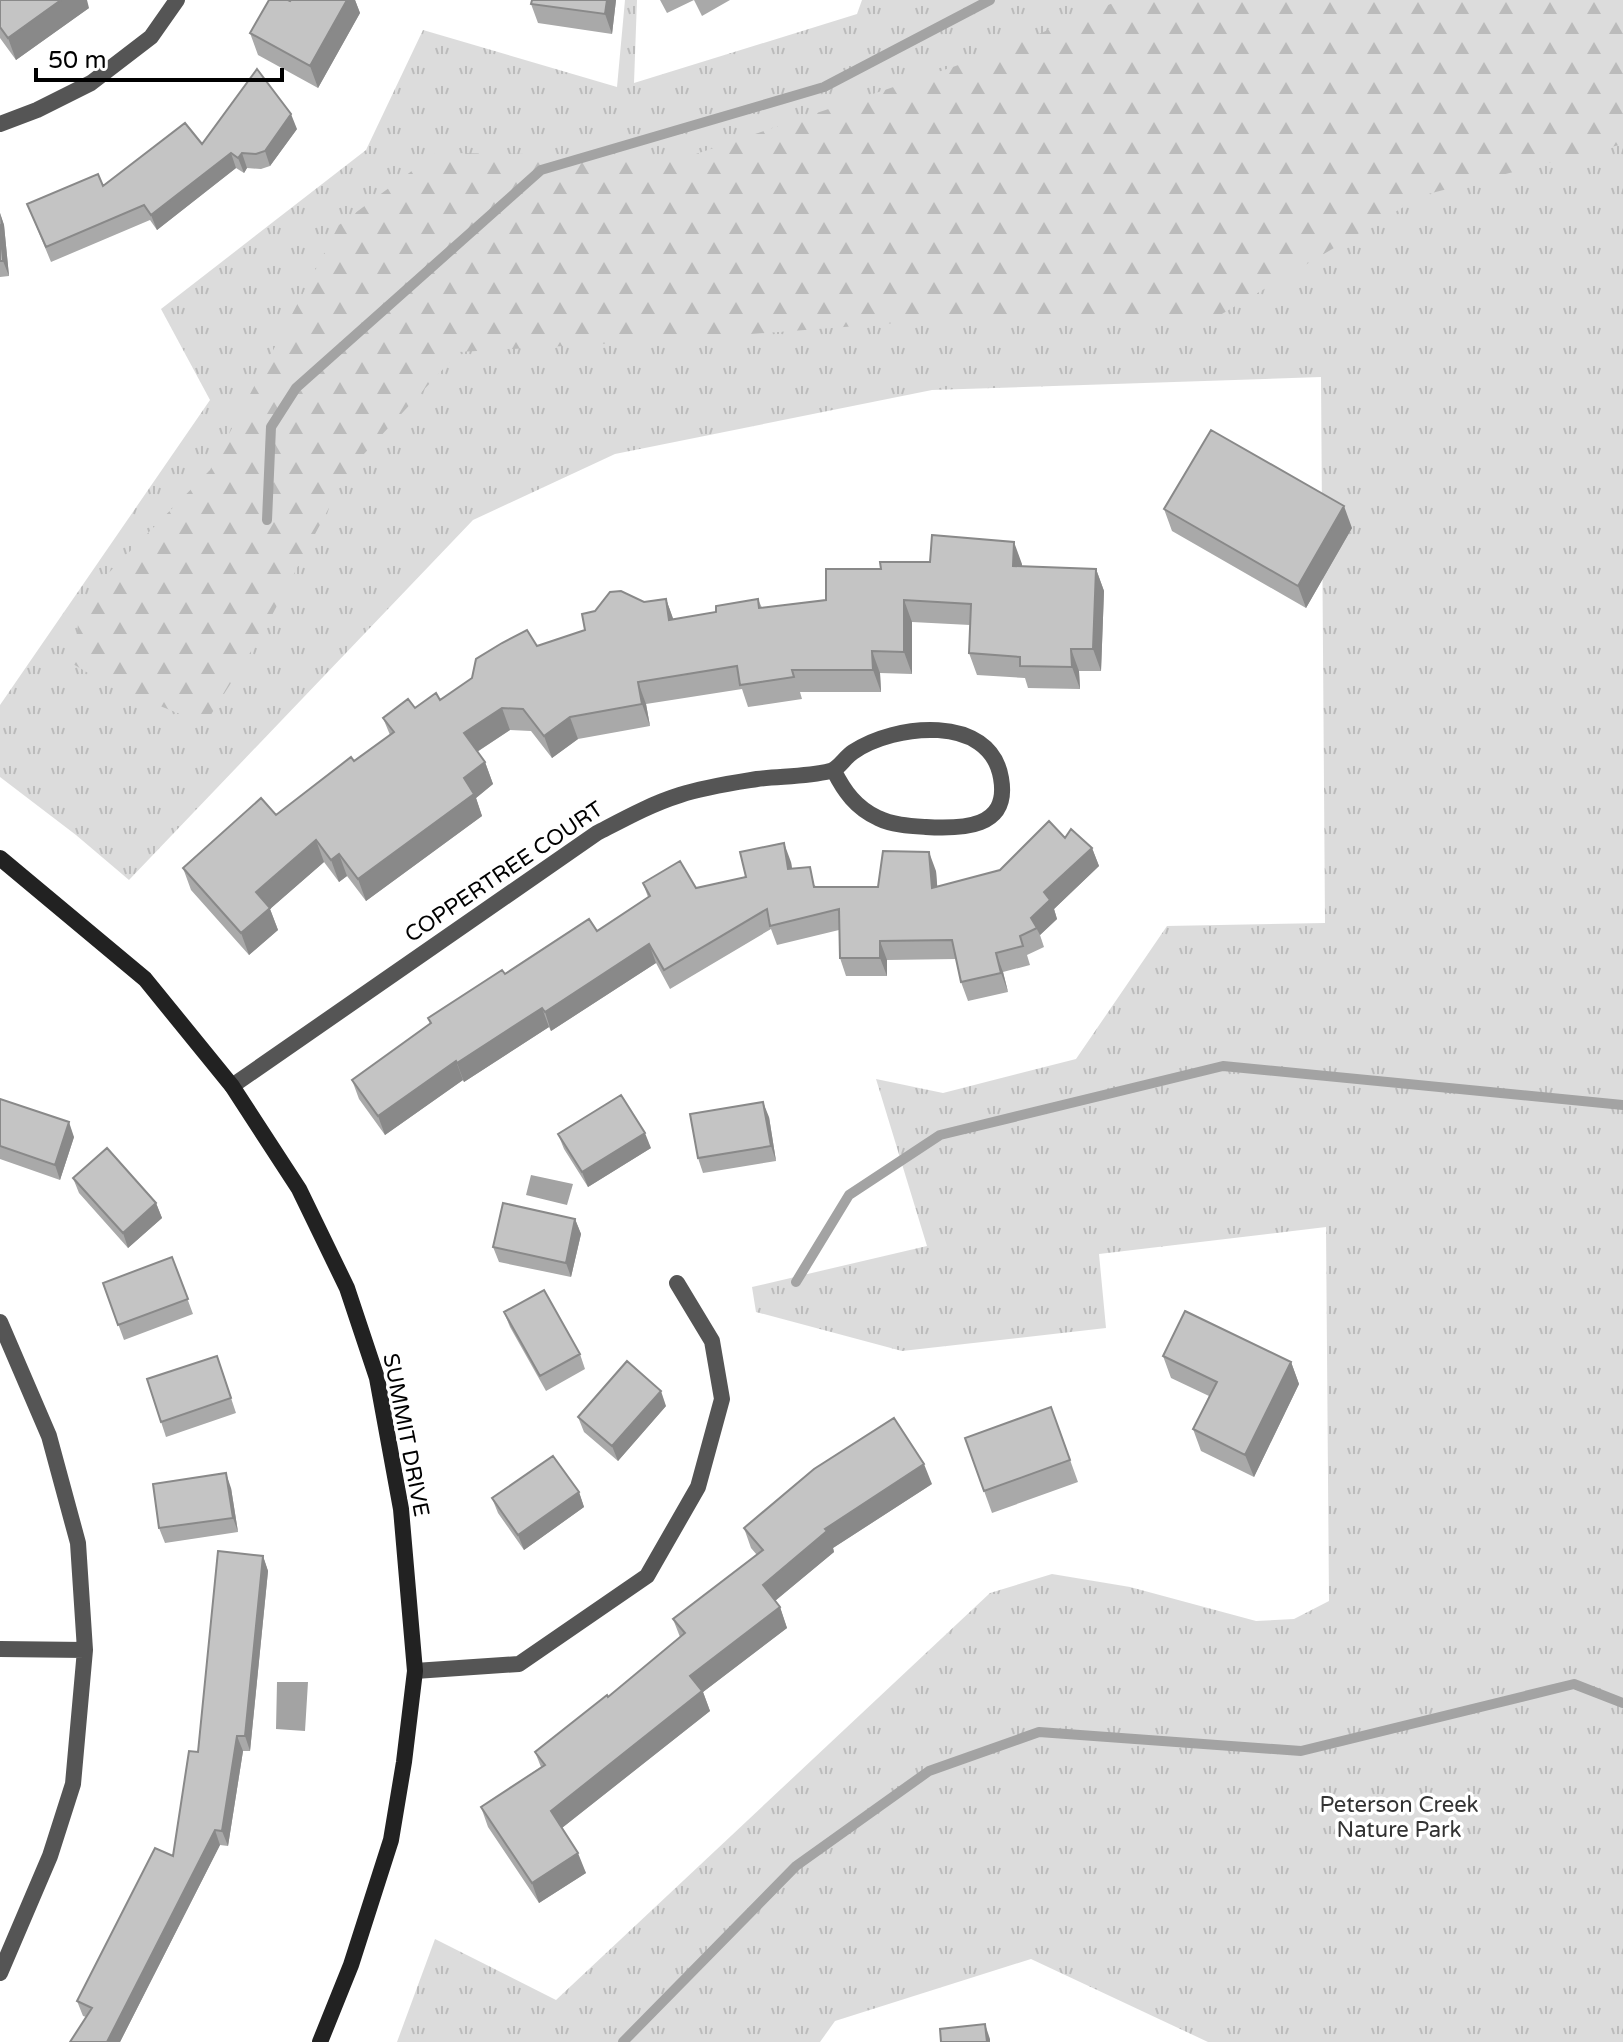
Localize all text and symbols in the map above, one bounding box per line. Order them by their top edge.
scale bar [36,32,282,82]
text: 50 m [48,46,106,75]
street label: COPPERTREE COURT [400,796,608,948]
street label: SUMMIT DRIVE [377,1351,435,1519]
park label: Peterson Creek Nature Park [1319,1792,1479,1843]

